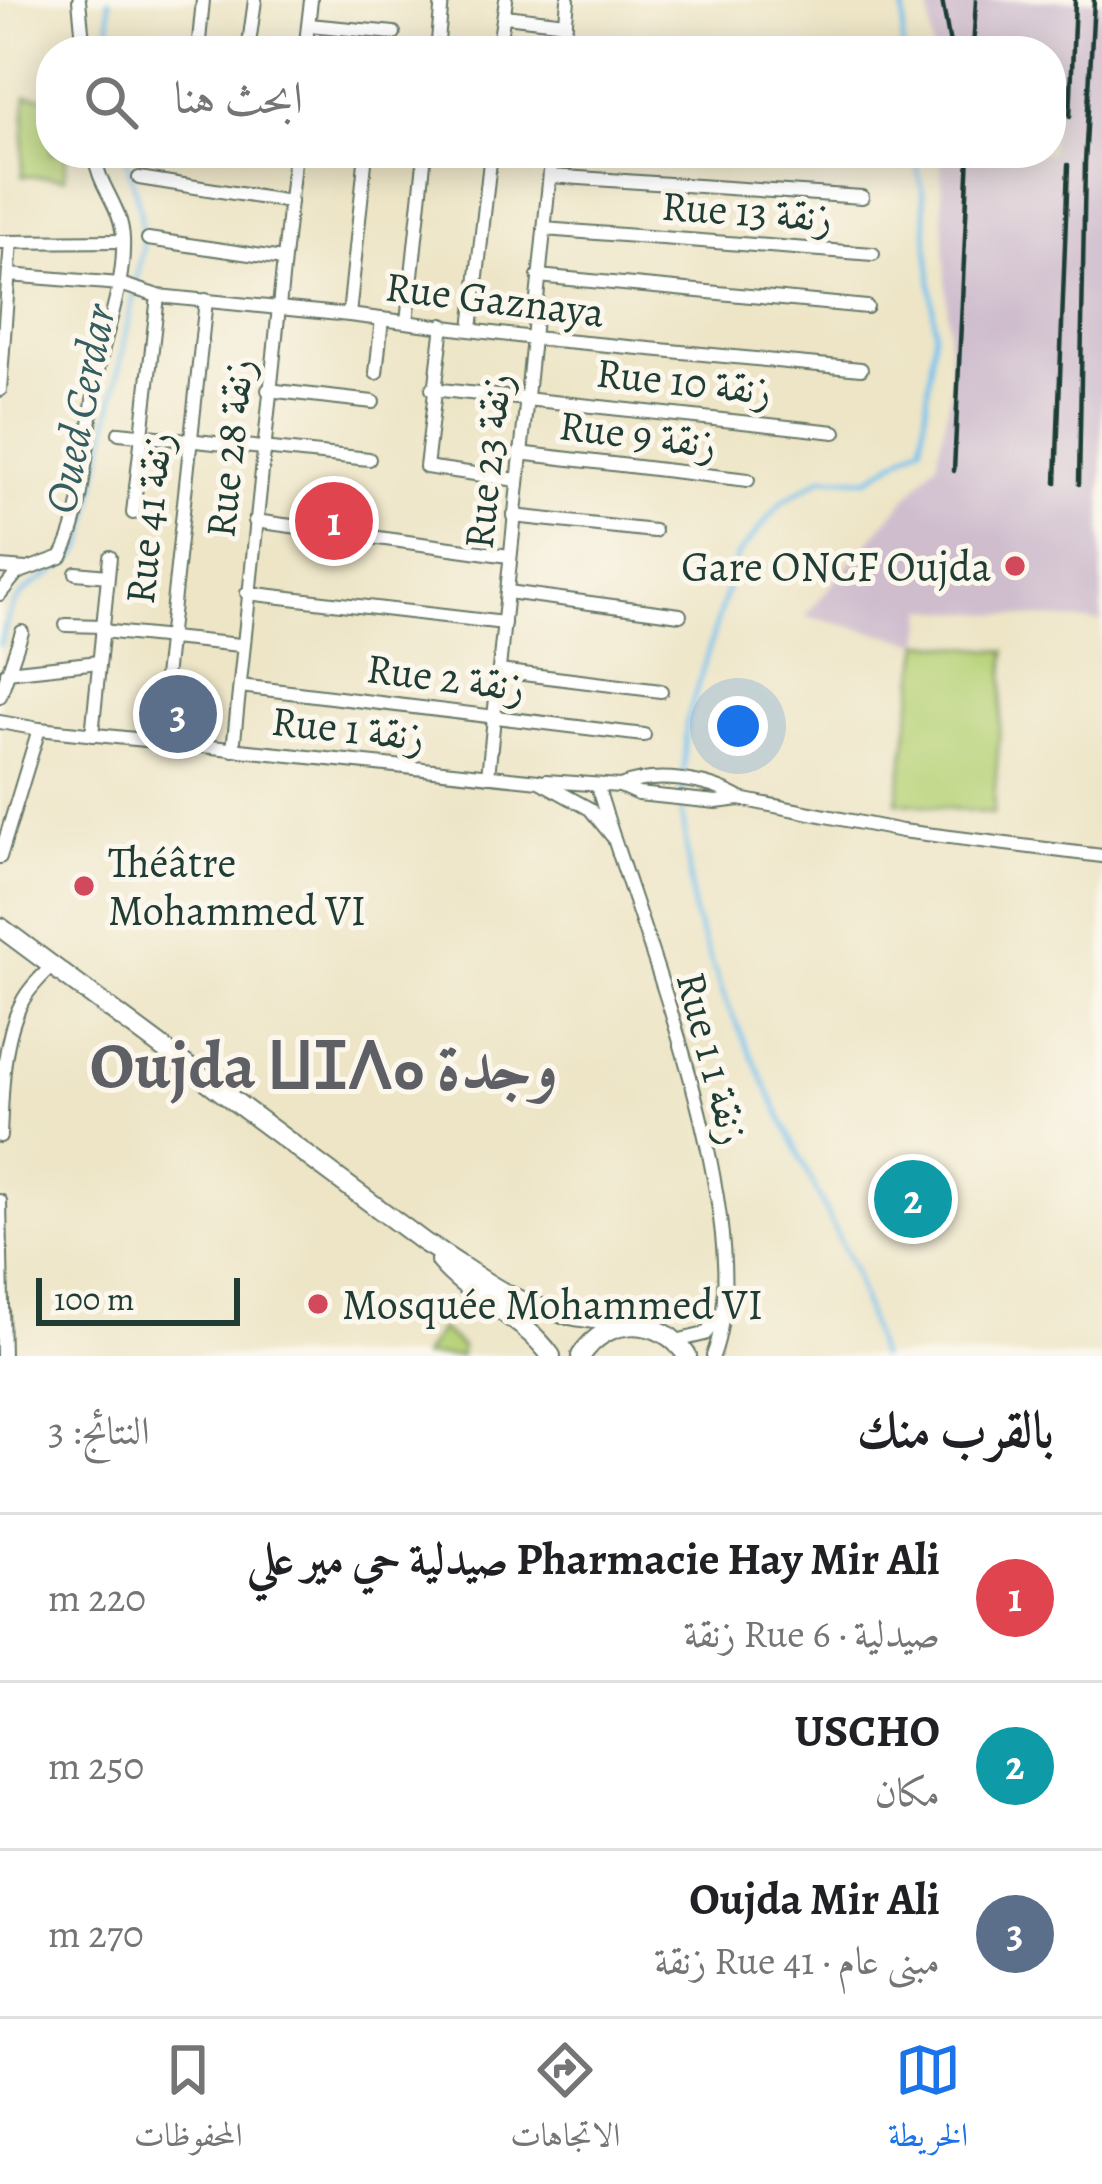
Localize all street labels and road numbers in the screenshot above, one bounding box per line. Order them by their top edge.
street label: Rue 13 زنقة [660,177,834,245]
street label: Rue Gaznaya [382,257,608,341]
street label: Rue 10 زنقة [594,343,774,419]
street label: Rue 28 زنقة [191,356,267,540]
street label: Rue 23 زنقة [449,370,525,552]
street label: Rue 9 زنقة [556,396,720,472]
street label: Rue 41 زنقة [111,429,185,607]
street label: Rue 2 زنقة [364,639,528,715]
street label: Rue زنقة 1 [269,692,427,764]
street label: Rue 1 زنقة 1 [663,966,763,1150]

